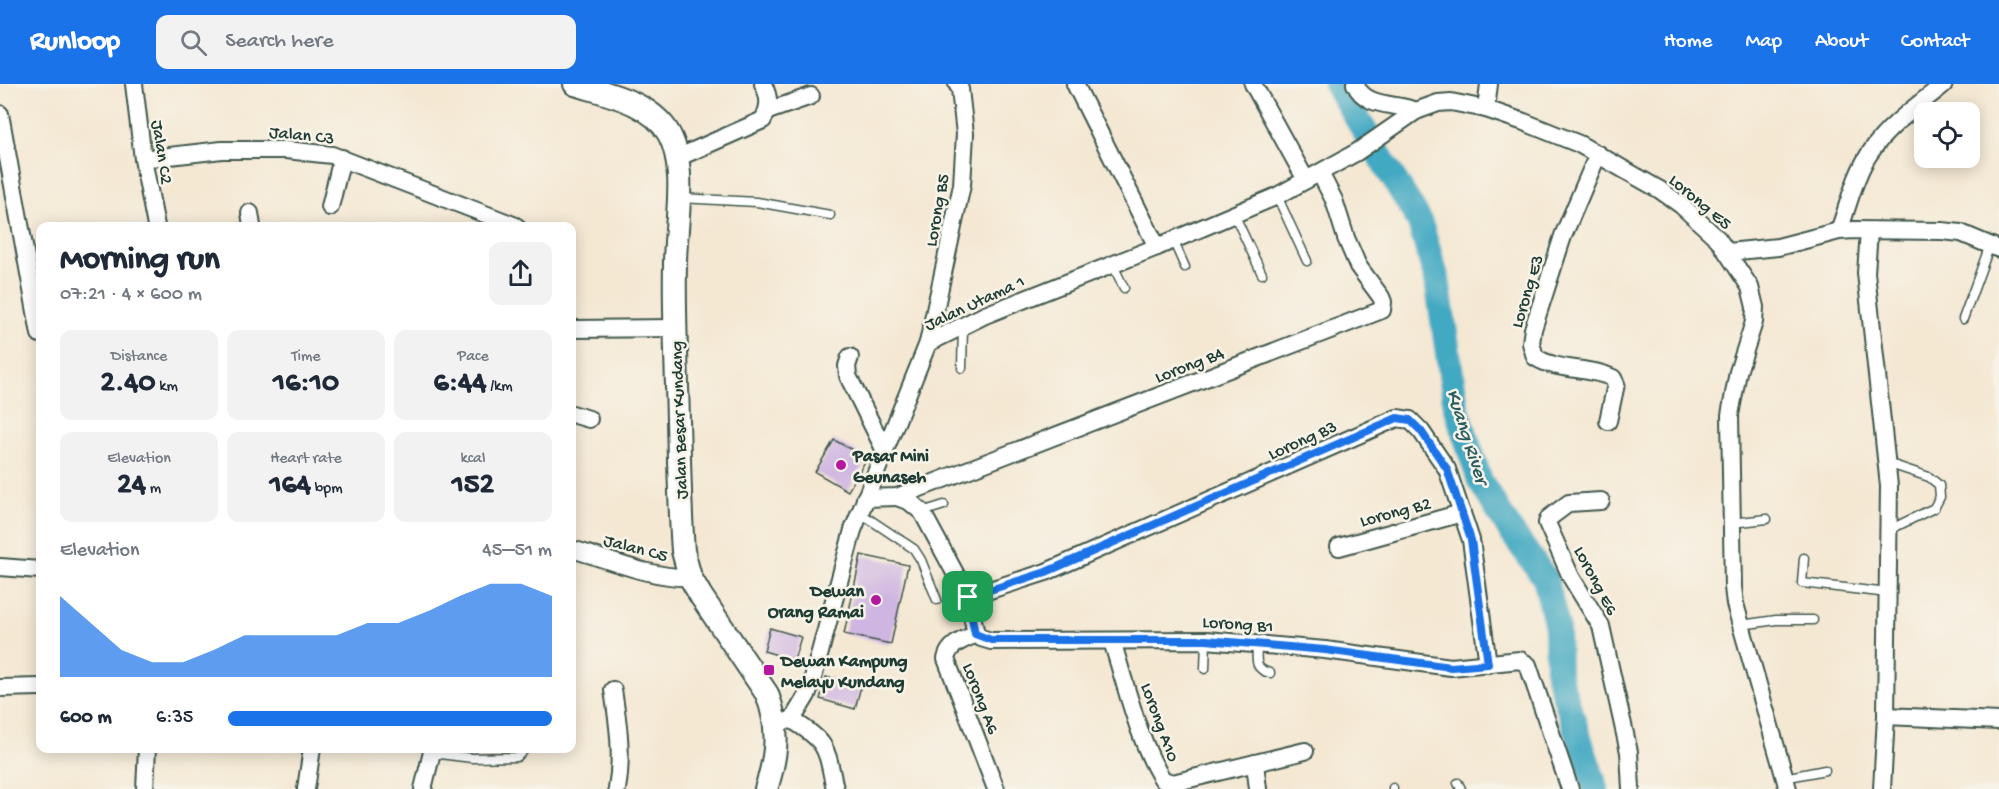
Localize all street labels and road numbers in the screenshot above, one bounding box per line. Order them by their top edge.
street label: Jalan C2 [145,119,176,186]
street label: Jalan C3 [268,123,335,150]
street label: Lorong E5 [1664,171,1735,235]
street label: Lorong B5 [922,172,955,248]
street label: Lorong E3 [1507,253,1549,331]
street label: Jalan Utama 1 [922,272,1029,337]
street label: Jalan Besar Kundang [667,340,694,499]
street label: Lorong B4 [1152,343,1228,389]
street label: Lorong B3 [1265,417,1341,466]
street label: Lorong B2 [1358,494,1434,533]
street label: Jalan C5 [601,531,670,568]
street label: Lorong E6 [1568,543,1622,620]
street label: Lorong B1 [1202,613,1274,638]
street label: Lorong A6 [957,660,1003,738]
street label: Lorong A10 [1135,680,1183,765]

